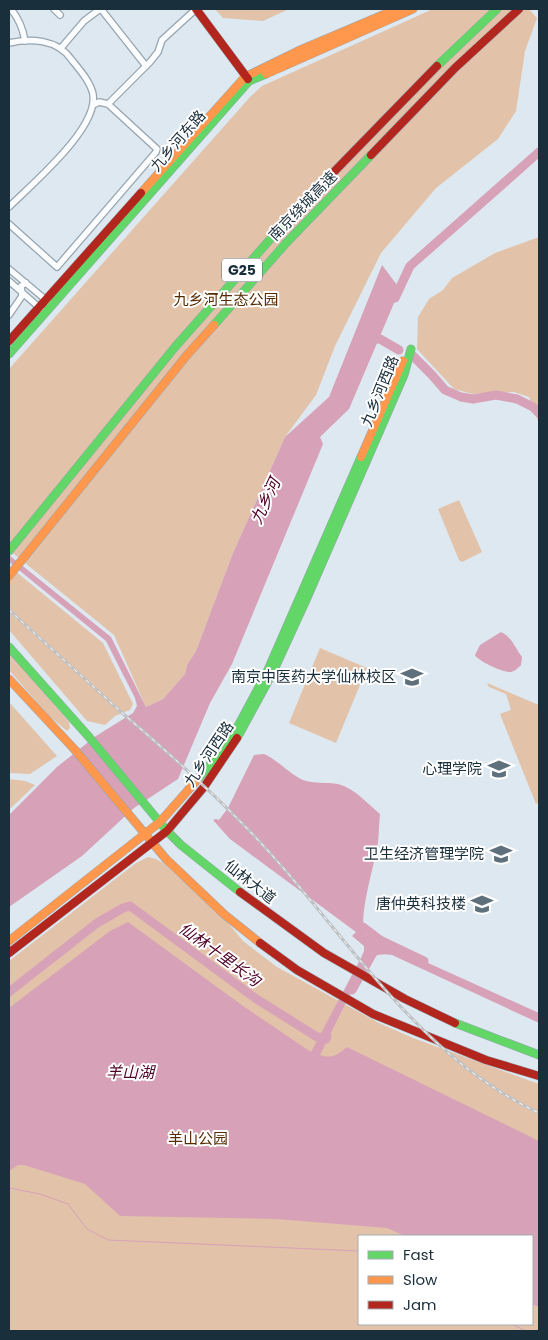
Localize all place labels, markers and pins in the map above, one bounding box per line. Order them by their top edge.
school or university icon: 南京中医药大学仙林校区 [399,664,425,690]
place label: 南京中医药大学仙林校区 [231,666,396,687]
school or university icon: 心理学院 [486,756,512,782]
place label: 心理学院 [422,758,482,779]
school or university icon: 卫生经济管理学院 [488,841,514,867]
place label: 卫生经济管理学院 [364,843,484,864]
school or university icon: 唐仲英科技楼 [469,891,495,917]
place label: 唐仲英科技楼 [376,893,466,914]

